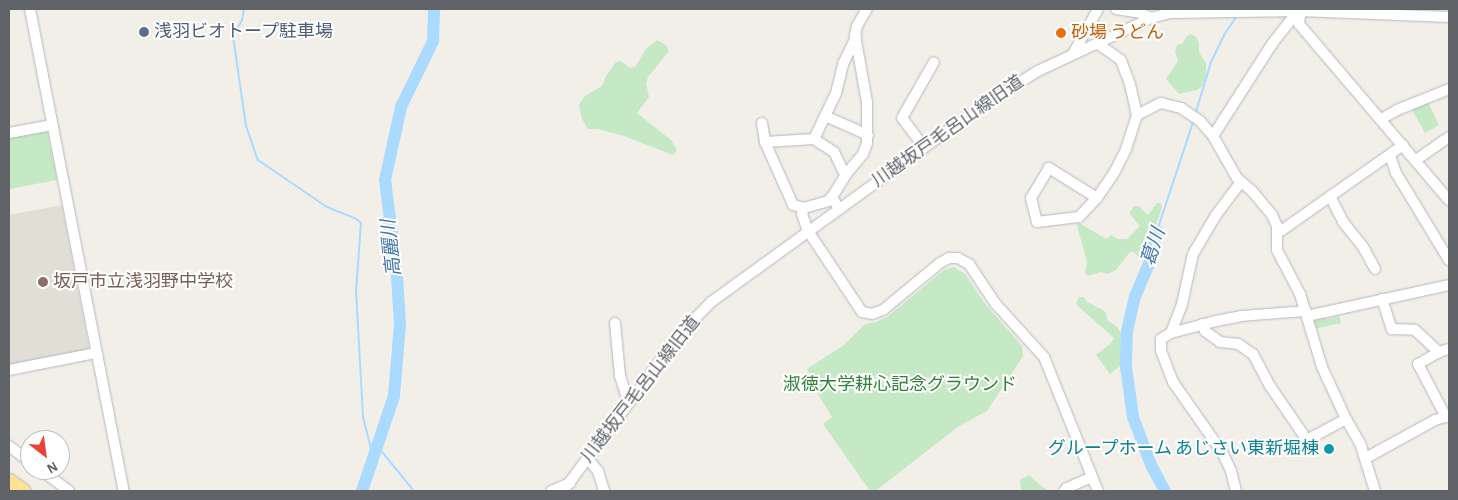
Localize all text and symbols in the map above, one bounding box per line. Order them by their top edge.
place label: 浅羽ビオトープ駐車場 [154,21,334,43]
place label: 砂場 うどん [1071,22,1164,44]
marker: 浅羽ビオトープ駐車場 [138,26,150,38]
marker: 砂場 うどん [1055,27,1067,39]
street label: 川越坂戸毛呂山線旧道 [868,72,1028,192]
water label: 高麗川 [378,218,406,278]
water label: 葛川 [1137,225,1171,269]
place label: 坂戸市立浅羽野中学校 [53,271,233,293]
marker: 坂戸市立浅羽野中学校 [37,276,49,288]
street label: 川越坂戸毛呂山線旧道 [577,312,705,468]
park label: 淑徳大学耕心記念グラウンド [783,374,1017,396]
north arrow [20,430,70,480]
place label: グループホーム あじさい東新堀棟 [1046,438,1319,460]
marker: グループホーム あじさい東新堀棟 [1323,443,1335,455]
text: N [44,459,60,476]

